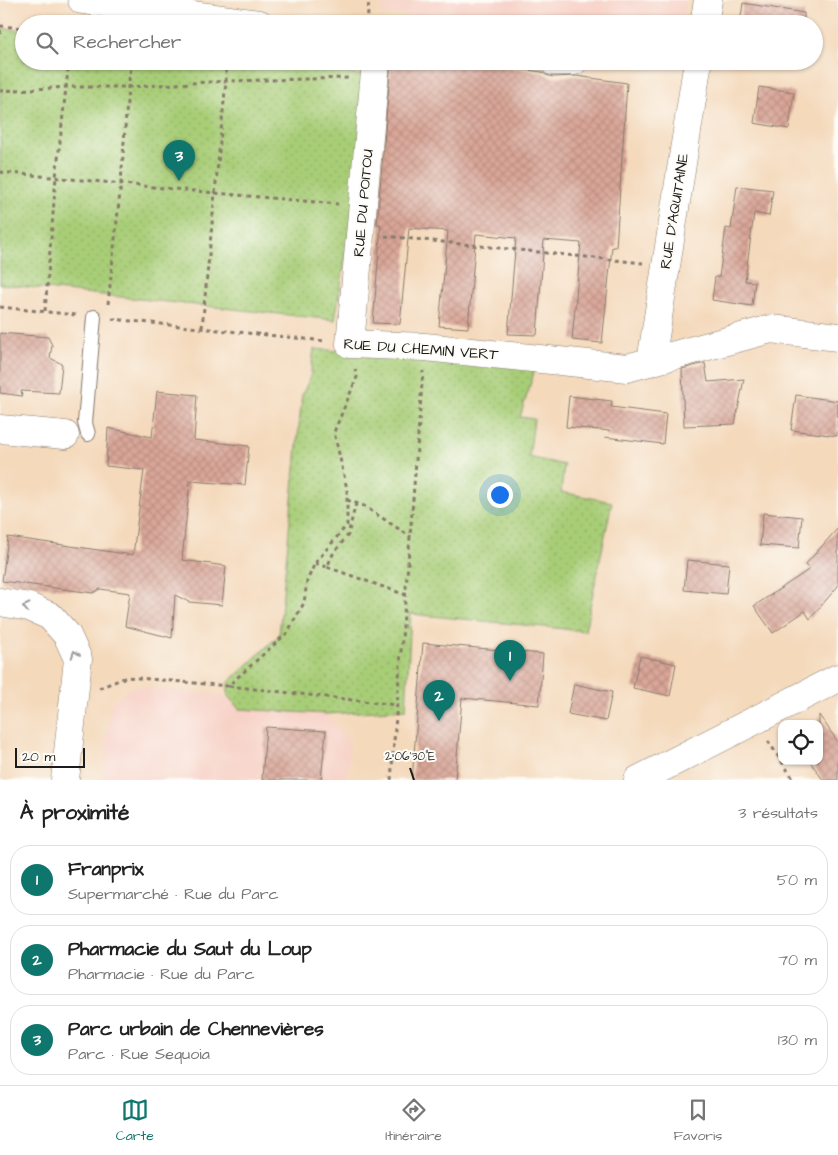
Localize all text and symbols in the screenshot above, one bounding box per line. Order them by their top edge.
search box [15,15,823,70]
icon: search [33,29,61,57]
text: Rechercher [73,29,181,56]
pin: 3 [163,140,195,181]
street label: RUE DU POITOU [348,148,379,258]
street label: RUE D'AQUITAINE [655,152,694,270]
street label: RUE DU CHEMIN VERT [343,334,500,365]
your location [487,482,513,508]
one-way arrow [21,602,30,613]
pin: 1 [494,640,526,681]
one-way arrow [70,650,80,659]
pin: 2 [423,680,455,721]
map controls [778,720,823,765]
button: locate [778,720,823,765]
scale bar [15,745,85,768]
text: 20 m [22,747,55,767]
text: 2°06'30"E [385,748,435,765]
text: À proximité [20,798,129,827]
text: 3 résultats [738,802,818,824]
text: Franprix [68,856,144,883]
text: 1 [36,869,38,891]
text: 50 m [777,869,817,891]
text: Supermarché · Rue du Parc [68,883,279,905]
text: Pharmacie du Saut du Loup [68,936,312,963]
text: 2 [32,949,42,971]
text: 70 m [778,949,817,971]
text: Pharmacie · Rue du Parc [68,963,255,985]
text: Parc urbain de Chennevières [68,1016,324,1043]
text: 3 [33,1029,41,1051]
text: 130 m [778,1029,817,1051]
text: Parc · Rue Sequoia [68,1043,210,1065]
tab: Carte [116,1096,154,1146]
tab: Itinéraire [385,1096,442,1146]
tab: Favoris [673,1096,722,1146]

